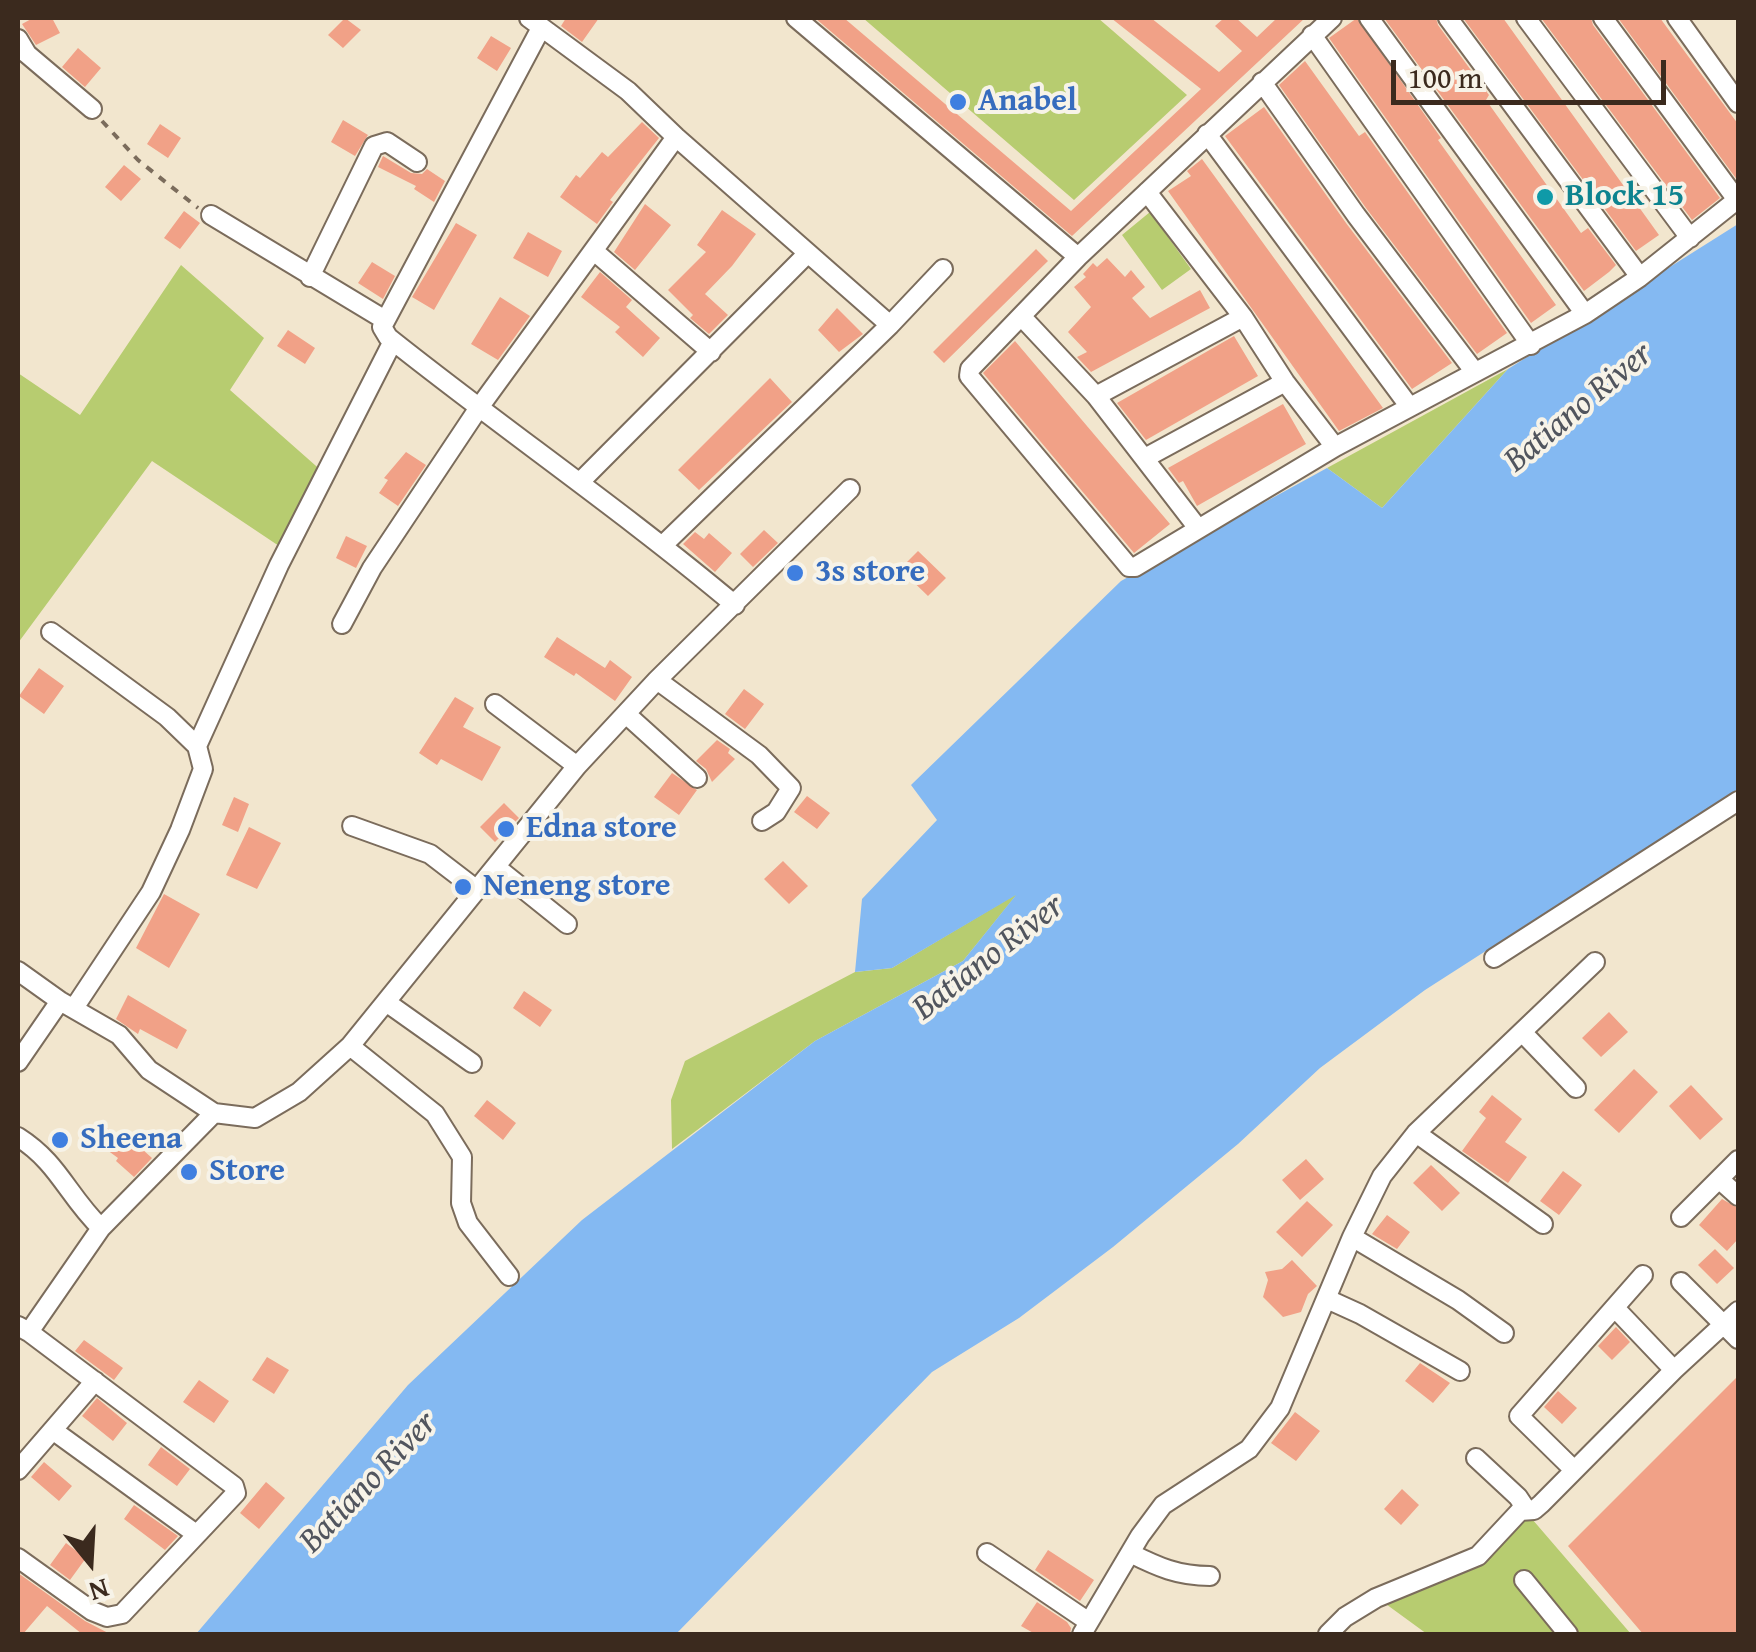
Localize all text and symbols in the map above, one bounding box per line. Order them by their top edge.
scale bar [1396,40,1671,102]
text: 100 m [1408,55,1482,99]
place label: Anabel [978,83,1077,121]
marker: Anabel [947,91,969,113]
place label: Block 15 [1565,178,1684,216]
marker: Block 15 [1534,186,1556,208]
water label: Batiano River [1496,334,1662,482]
place label: 3s store [815,554,925,592]
marker: 3s store [784,562,806,584]
place label: Edna store [526,810,677,848]
marker: Edna store [495,818,517,840]
place label: Neneng store [483,868,670,906]
marker: Neneng store [452,876,474,898]
water label: Batiano River [905,886,1073,1030]
place label: Sheena [80,1121,182,1159]
marker: Sheena [49,1129,71,1151]
place label: Store [209,1153,285,1191]
marker: Store [178,1161,200,1183]
water label: Batiano River [291,1404,447,1562]
north arrow [40,1512,140,1612]
text: N [84,1569,115,1613]

